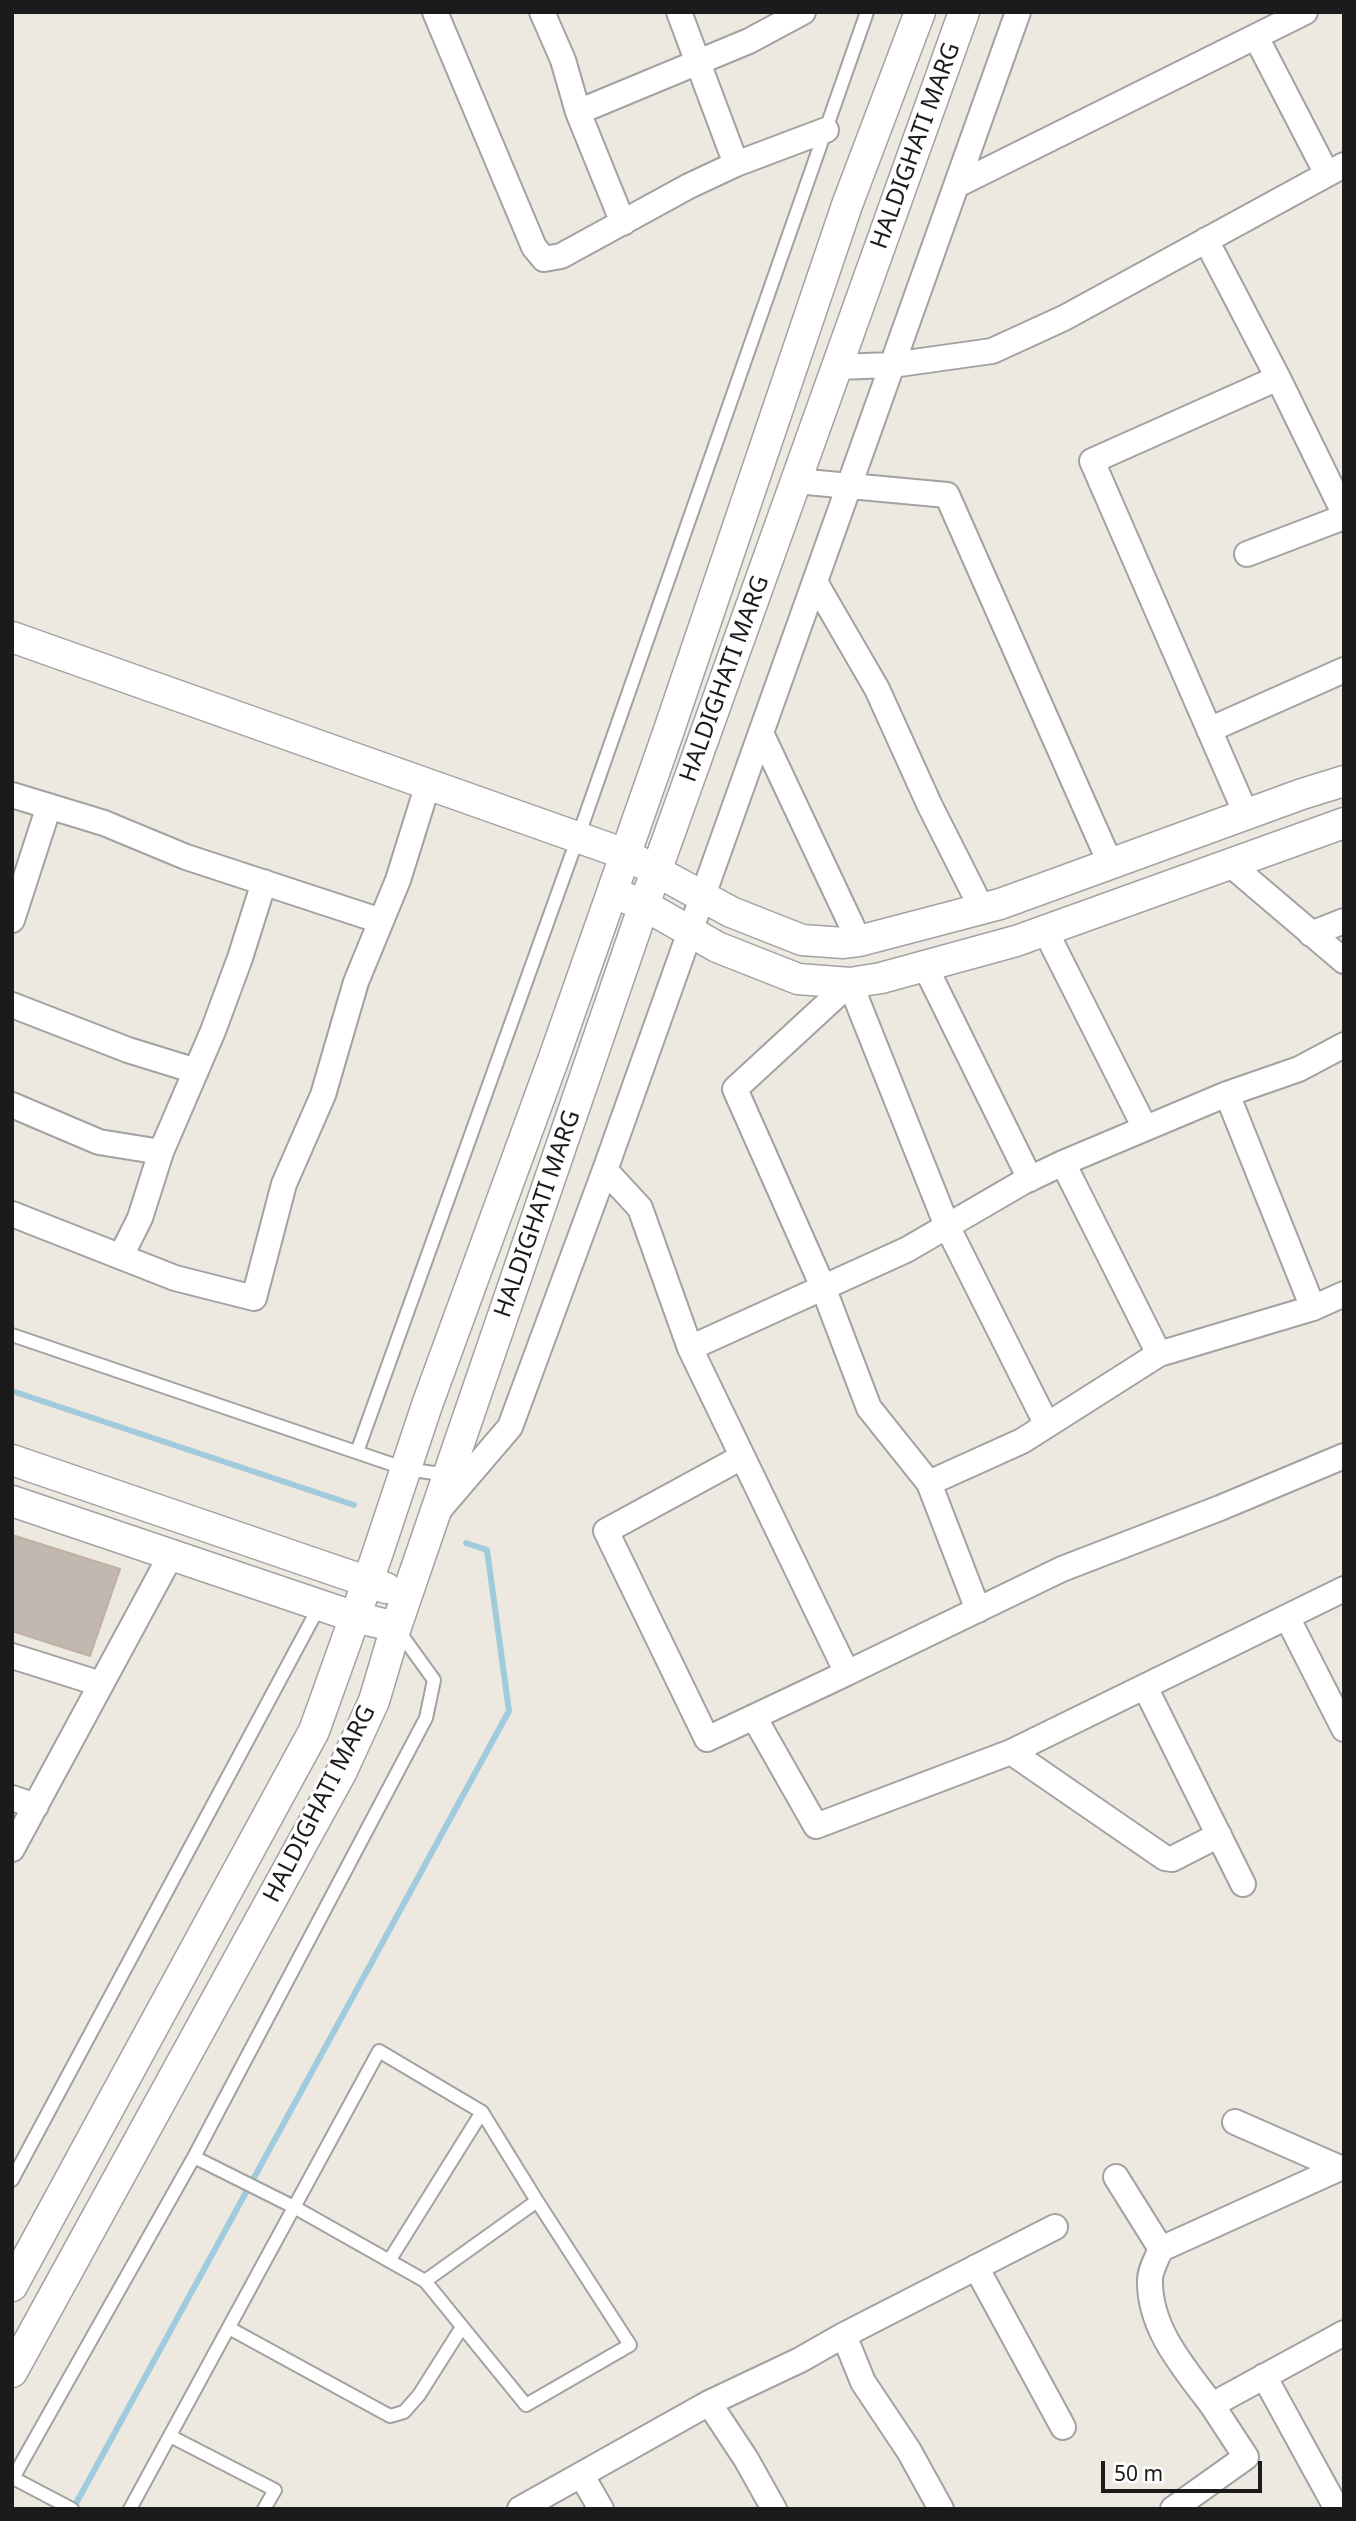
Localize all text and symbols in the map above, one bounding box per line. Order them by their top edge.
street label: HALDIGHATI MARG [865,39,967,253]
street label: HALDIGHATI MARG [674,572,776,786]
street label: HALDIGHATI MARG [489,1106,587,1322]
street label: HALDIGHATI MARG [258,1701,382,1907]
scale bar [1104,2448,1265,2492]
text: 50 m [1114,2459,1163,2487]

